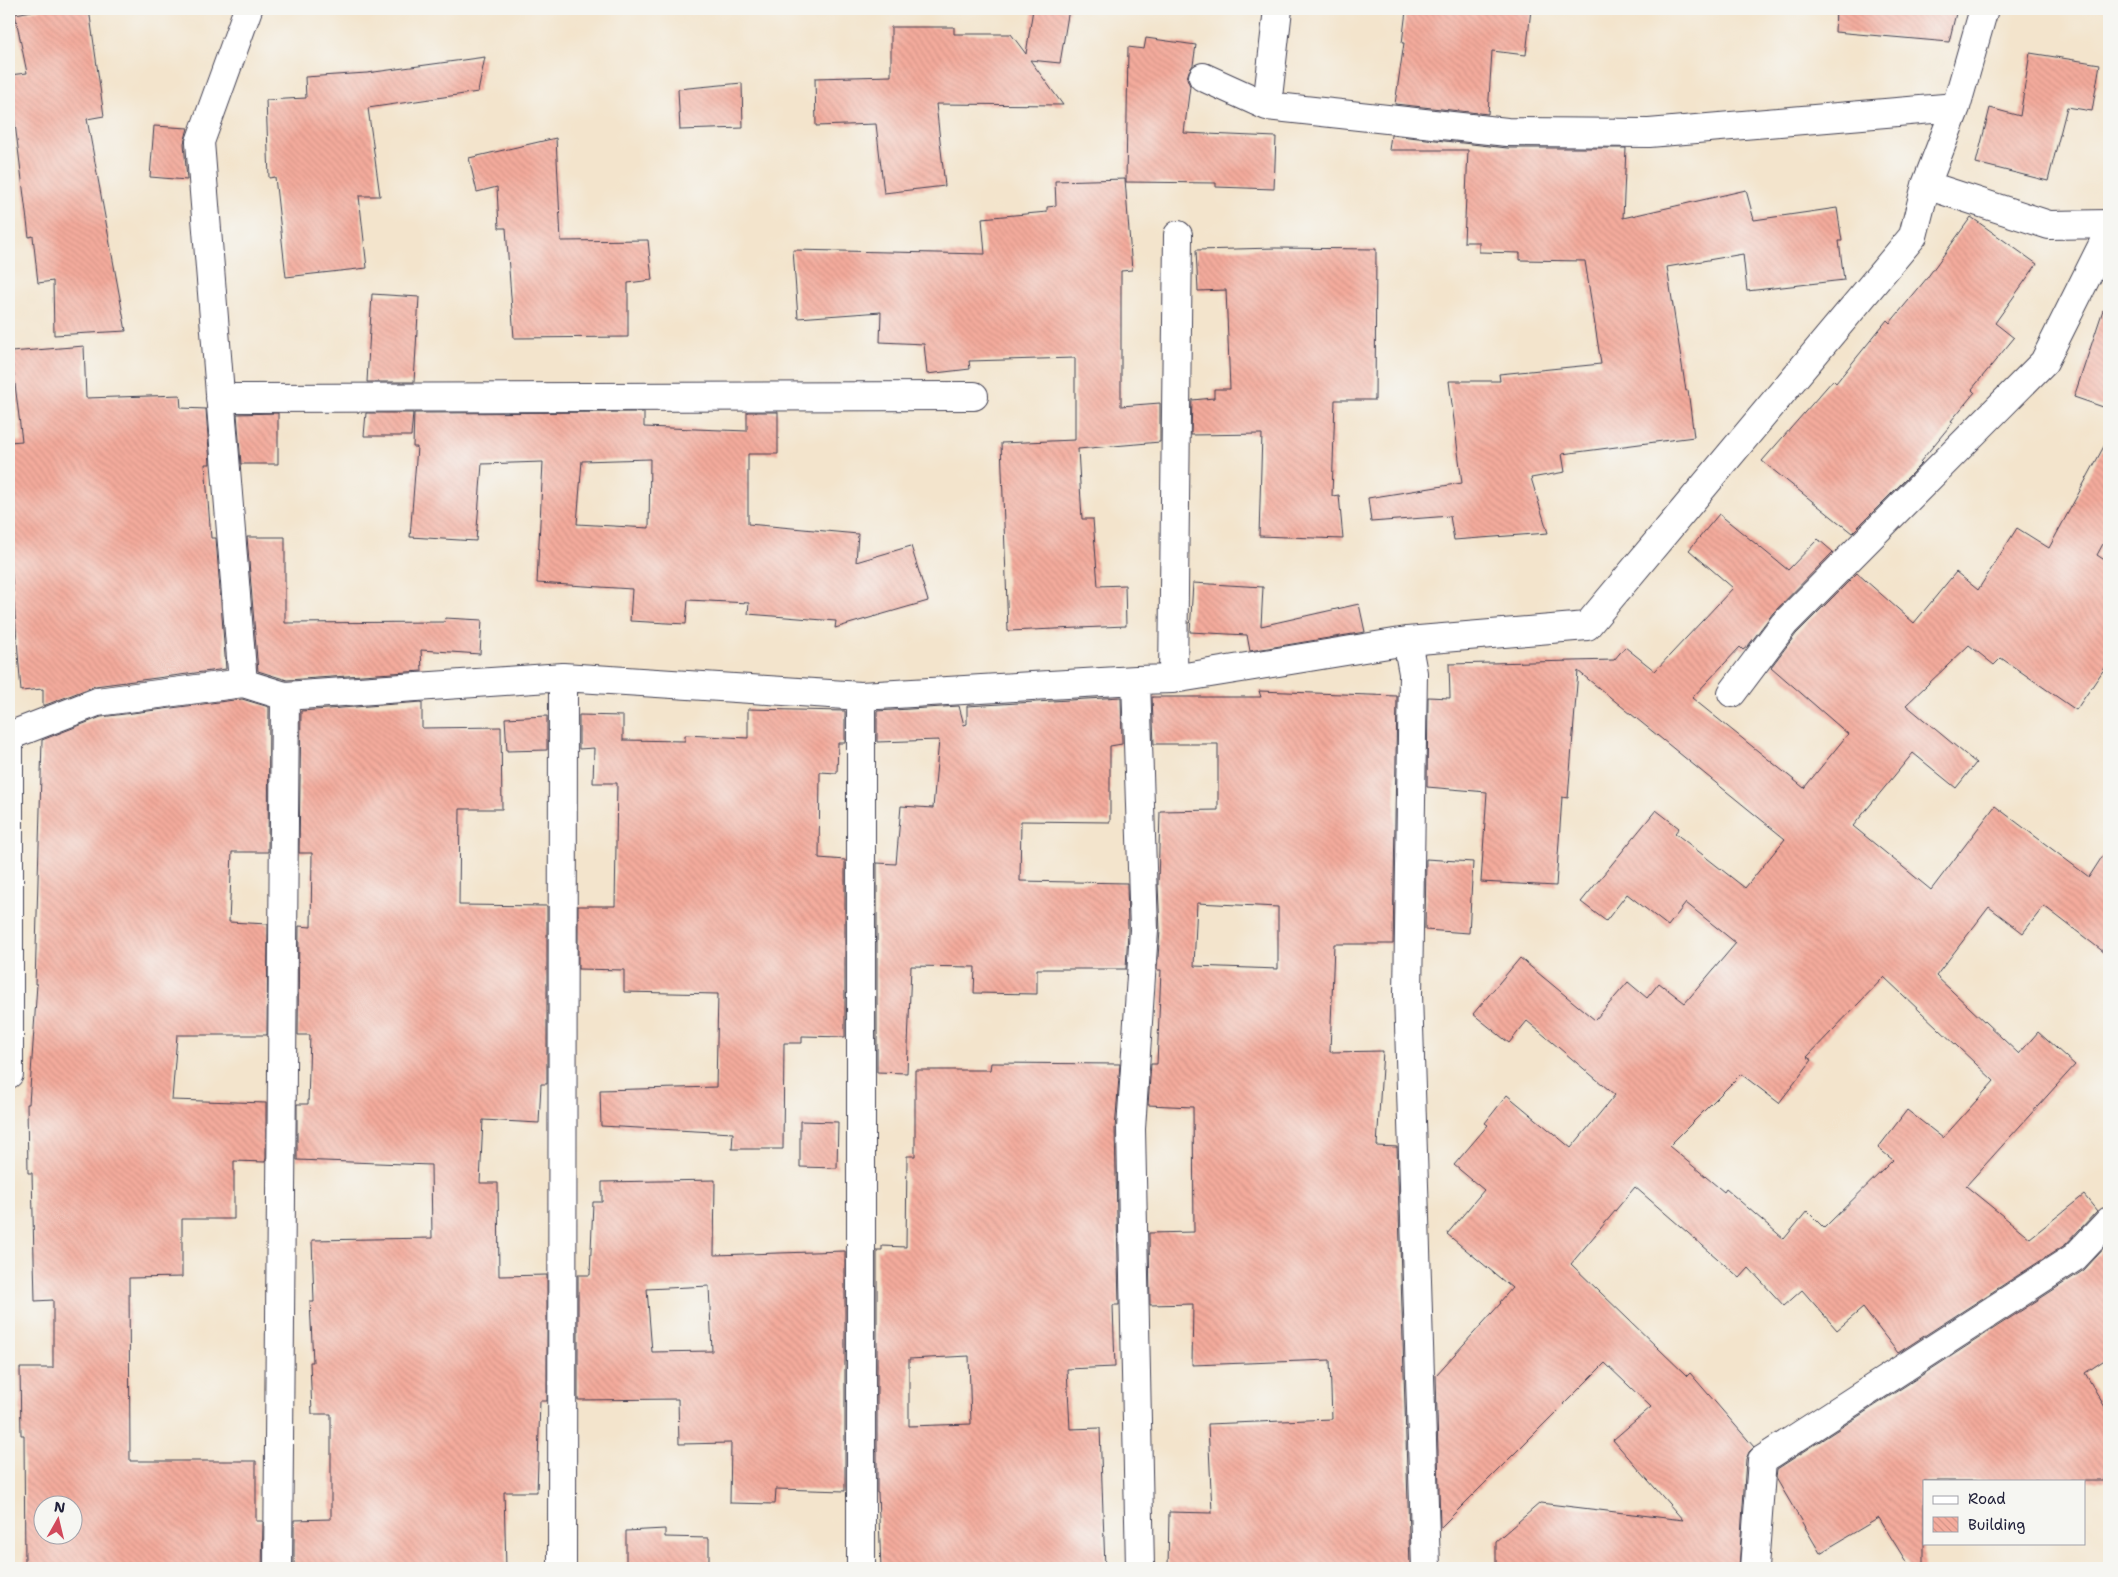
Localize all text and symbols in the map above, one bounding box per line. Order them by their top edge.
legend [1923,1480,2086,1544]
text: Road [1968,1489,2006,1509]
north arrow [32,1494,82,1544]
text: N [53,1497,67,1517]
text: Building [1968,1515,2025,1535]

